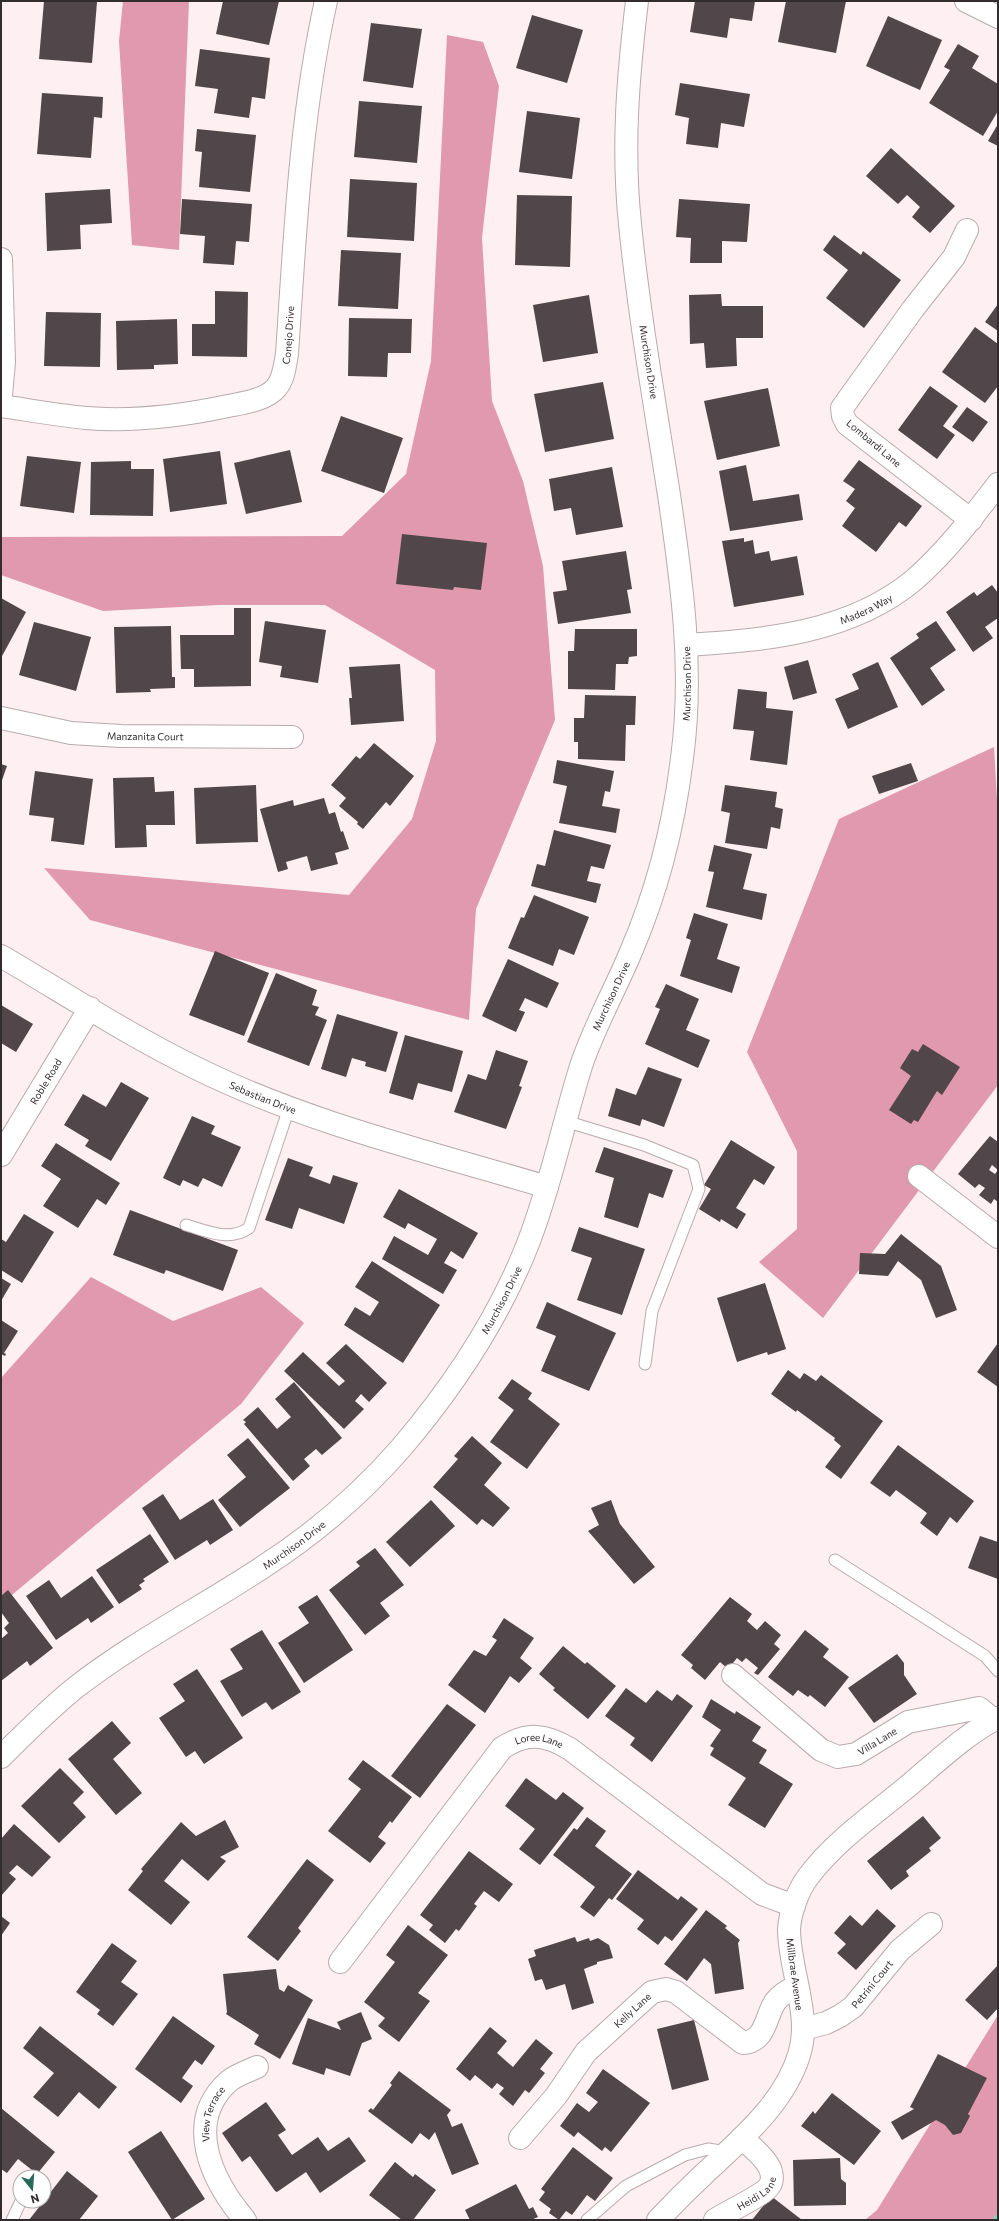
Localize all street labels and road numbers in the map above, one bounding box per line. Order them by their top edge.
street label: Conejo Drive [279,306,296,365]
street label: Murchison Drive [637,324,661,400]
street label: Lombardi Lane [844,417,904,469]
street label: Madera Way [838,591,895,626]
street label: Murchison Drive [680,646,693,721]
street label: Manzanita Court [107,729,184,742]
street label: Murchison Drive [590,960,632,1032]
street label: Roble Road [27,1056,64,1107]
street label: Sebastian Drive [228,1078,298,1116]
street label: Murchison Drive [479,1264,524,1336]
street label: Murchison Drive [260,1518,328,1572]
street label: Villa Lane [855,1724,899,1758]
street label: Loree Lane [513,1731,566,1750]
street label: Millbrae Avenue [784,1937,806,2011]
street label: Petrini Court [849,1958,895,2011]
street label: Kelly Lane [611,1990,653,2030]
street label: View Terrace [199,2084,227,2142]
street label: Heidi Lane [735,2176,778,2212]

